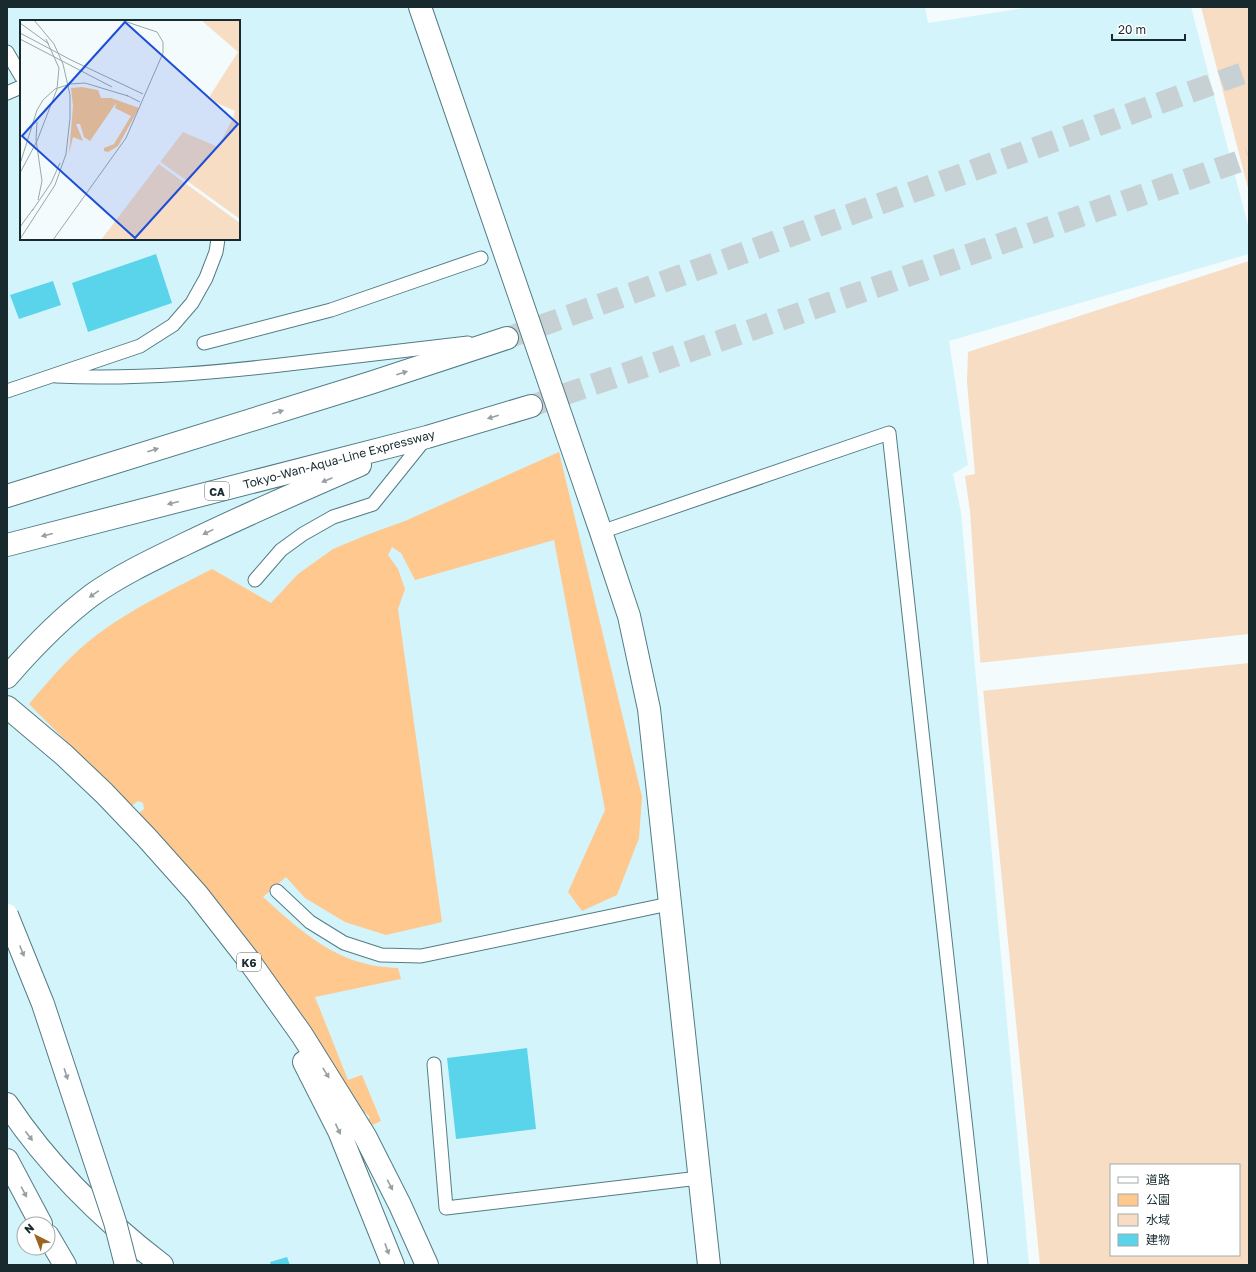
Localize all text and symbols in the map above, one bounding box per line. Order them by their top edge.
scale bar [1112,16,1185,42]
inset map [20,20,240,240]
text: 20 m [1118,22,1146,37]
one-way arrow [396,370,408,376]
one-way arrow [272,409,284,415]
one-way arrow [487,414,499,420]
street label: Tokyo-Wan-Aqua-Line Expressway [241,426,437,492]
one-way arrow [148,447,160,453]
one-way arrow [321,477,333,483]
road number: CA [205,482,229,500]
one-way arrow [167,500,179,506]
one-way arrow [203,529,214,536]
one-way arrow [41,532,53,538]
one-way arrow [89,590,100,598]
one-way arrow [19,946,25,958]
road number: K6 [237,953,261,971]
one-way arrow [322,1067,329,1079]
one-way arrow [63,1068,69,1080]
one-way arrow [335,1124,341,1135]
one-way arrow [25,1130,33,1141]
legend [1110,1164,1240,1256]
text: 道路 [1146,1172,1170,1187]
one-way arrow [387,1180,393,1191]
one-way arrow [21,1186,28,1198]
text: 公園 [1146,1192,1170,1207]
text: 水域 [1146,1212,1170,1227]
north arrow [16,1216,56,1256]
text: N [22,1221,36,1236]
text: 建物 [1146,1232,1170,1247]
one-way arrow [385,1244,391,1256]

